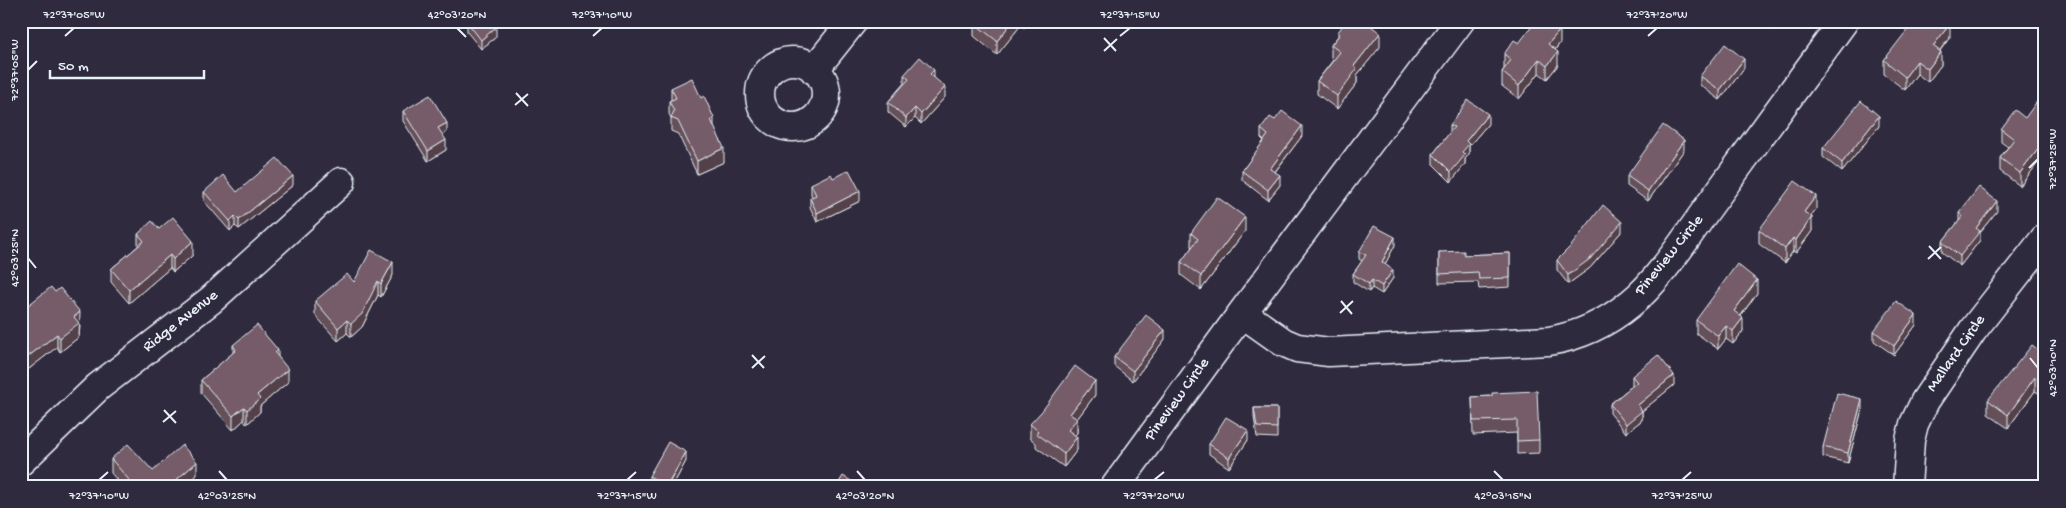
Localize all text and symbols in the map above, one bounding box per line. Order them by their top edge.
text: 72°37'05"W [42,9,105,23]
text: 42°03'20"N [428,9,486,23]
text: 72°37'10"W [571,9,632,23]
text: 72°37'15"W [1099,9,1160,23]
text: 72°37'20"W [1626,9,1687,23]
text: 72°37'05"W [9,39,23,102]
scale bar [50,48,204,80]
text: 50 m [58,58,89,76]
text: 72°37'25"W [2047,129,2061,190]
street label: Pineview Circle [1631,211,1709,301]
text: 42°03'25"N [9,229,23,287]
street label: Ridge Avenue [139,286,223,357]
street label: Mallard Circle [1923,311,1991,396]
text: 42°03'10"N [2047,339,2061,397]
street label: Pineview Circle [1141,354,1215,446]
text: 72°37'10"W [68,490,129,504]
text: 42°03'25"N [198,490,256,504]
text: 72°37'15"W [596,490,657,504]
text: 42°03'20"N [836,490,894,504]
text: 72°37'20"W [1123,490,1184,504]
text: 42°03'15"N [1474,490,1532,504]
text: 72°37'25"W [1651,490,1712,504]

